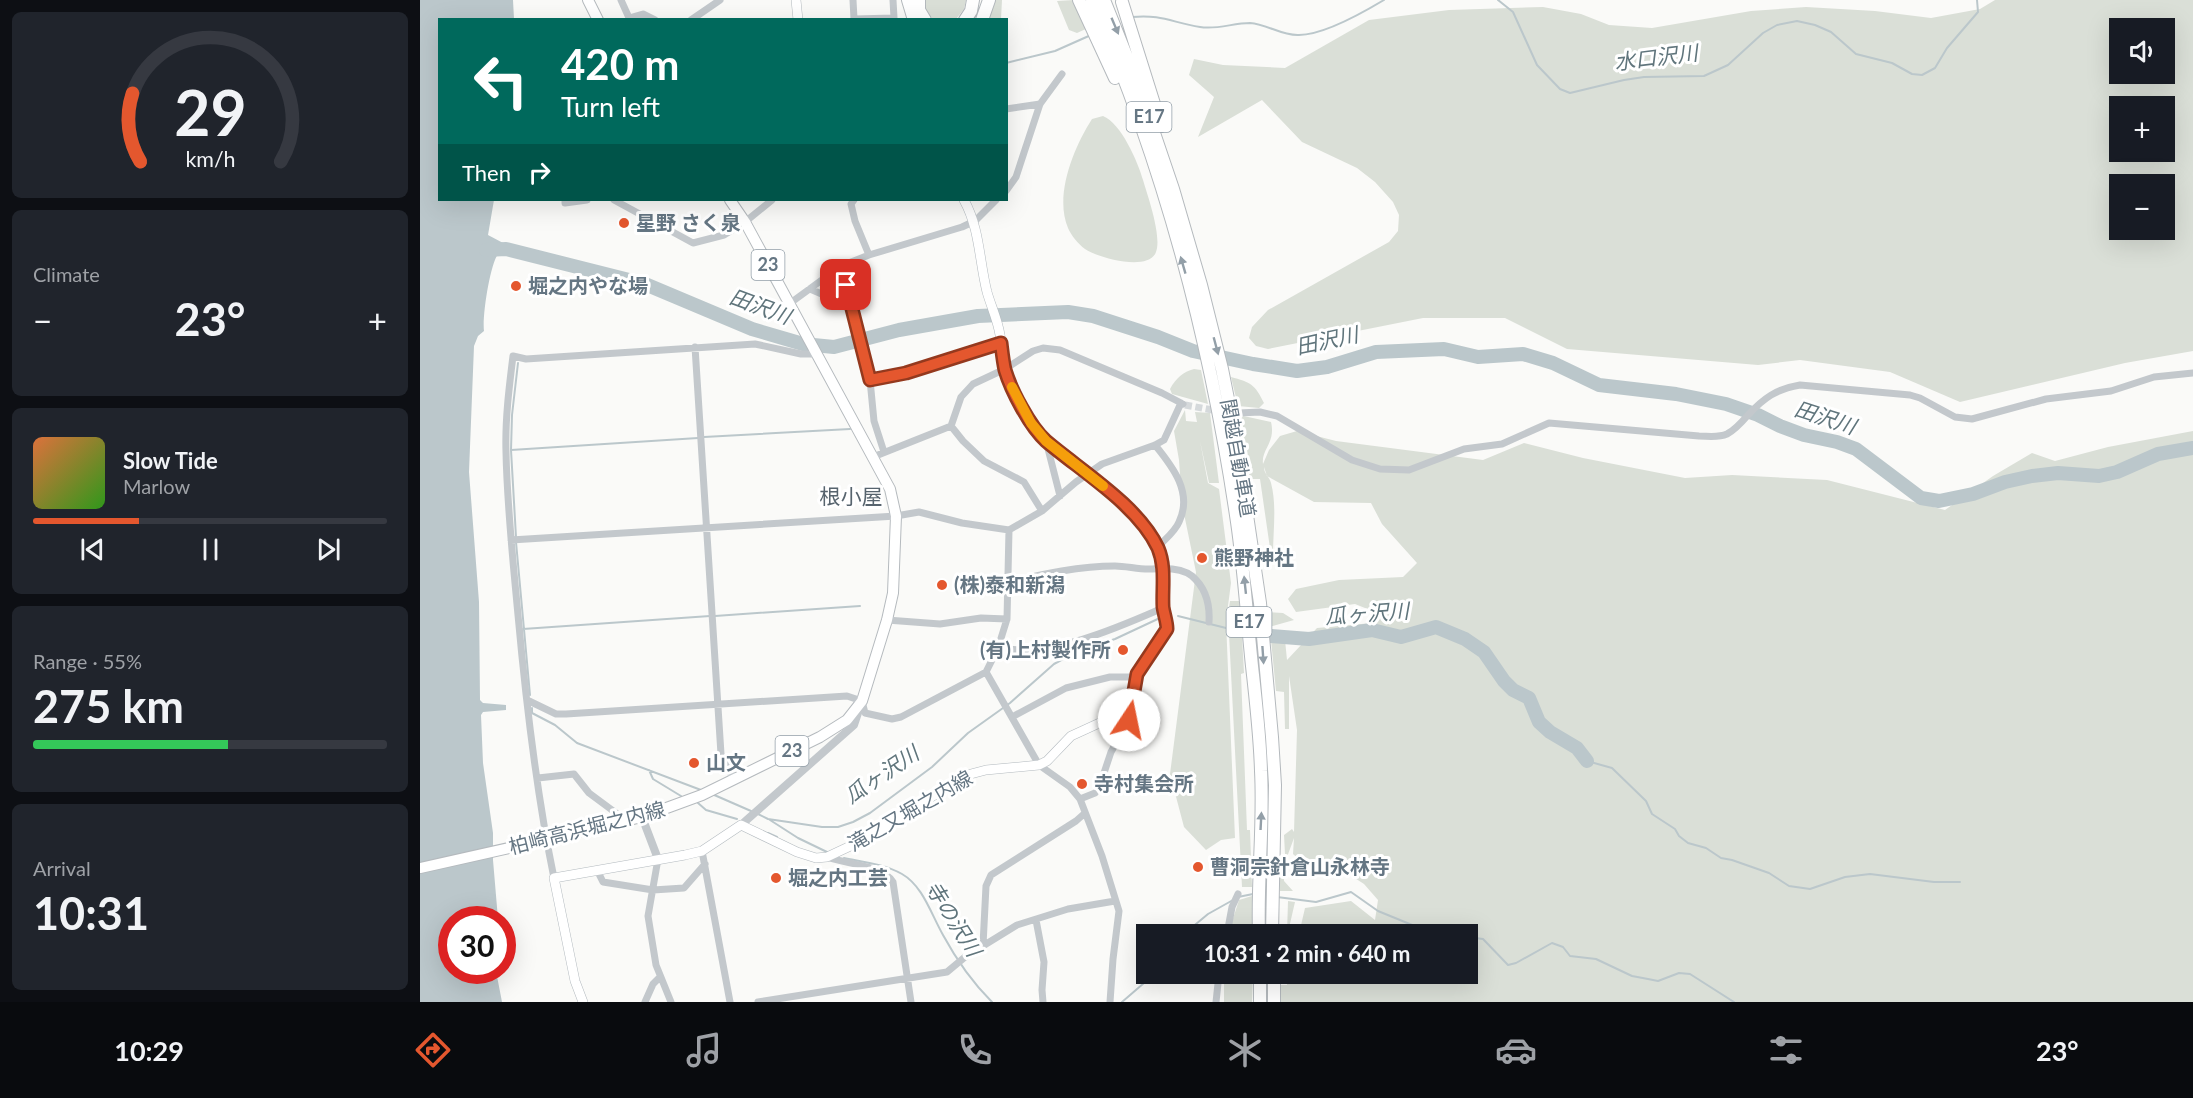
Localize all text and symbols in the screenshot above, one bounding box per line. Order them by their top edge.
one-way arrow [1111,17,1120,35]
map controls [2109,18,2175,240]
button: sound [2109,18,2175,84]
text: 420 m [561,39,679,89]
water label: 水口沢川 [1613,39,1701,74]
icon: left [462,42,540,120]
text: 29 [174,74,246,149]
text: Turn left [561,90,660,123]
button: + [2109,96,2175,162]
road number: E17 [1126,102,1172,132]
text: km/h [185,146,235,172]
icon: right [523,156,556,189]
text: Then [462,159,511,186]
button: − [2109,174,2175,240]
place label: 星野 さく泉 [636,210,741,234]
marker: 星野 さく泉 [617,216,631,230]
road number: 23 [752,250,784,280]
one-way arrow [1178,255,1188,274]
pin [820,259,871,310]
text: Climate [33,262,100,286]
icon: arrive [829,268,862,301]
place label: 堀之内やな場 [528,273,648,297]
marker: 堀之内やな場 [509,279,523,293]
water label: 田沢川 [727,283,796,329]
text: 23° [175,292,245,346]
text: − [33,300,52,340]
text: + [368,300,387,340]
water label: 田沢川 [1293,320,1362,358]
one-way arrow [1212,337,1222,355]
water label: 田沢川 [1792,395,1861,439]
street label: 関越自動車道 [1217,397,1261,519]
text: Slow Tide [123,447,218,474]
text: Marlow [123,474,190,498]
district label: 根小屋 [820,483,883,508]
icon: previous [76,533,109,566]
icon: pause [194,533,227,566]
icon: next [312,533,345,566]
place label: 熊野神社 [1214,545,1294,569]
marker: 熊野神社 [1195,551,1209,565]
place label: (株)泰和新潟 [954,572,1065,596]
one-way arrow [1240,576,1250,595]
marker: (株)泰和新潟 [935,578,949,592]
water label: 瓜ヶ沢川 [1324,597,1412,628]
road number: E17 [1226,607,1272,637]
place label: (有)上村製作所 [980,637,1111,661]
marker: (有)上村製作所 [1116,643,1130,657]
one-way arrow [1259,646,1268,665]
text: Range · 55% [33,649,142,673]
text: 275 km [33,679,184,733]
position arrow [1097,688,1161,752]
road number: 23 [776,736,808,766]
water label: 瓜ヶ沢川 [839,739,925,808]
place label: 山文 [706,750,746,774]
marker: 山文 [687,756,701,770]
street label: 滝之又堀之内線 [843,765,976,856]
place label: 寺村集会所 [1094,771,1194,795]
marker: 寺村集会所 [1075,777,1089,791]
street label: 柏崎高浜堀之内線 [506,796,667,858]
one-way arrow [1257,812,1266,831]
place label: 曹洞宗針倉山永林寺 [1210,854,1390,878]
text: Arrival [33,856,91,880]
marker: 曹洞宗針倉山永林寺 [1191,860,1205,874]
place label: 堀之内工芸 [788,865,888,889]
marker: 堀之内工芸 [769,871,783,885]
water label: 寺の沢川 [921,876,988,962]
text: 10:31 [33,886,149,940]
speed limit sign: 30 [438,906,516,984]
text: 10:31 · 2 min · 640 m [1204,940,1410,967]
icon: directions [412,1029,454,1071]
icon: music [683,1029,725,1071]
icon: phone [954,1029,996,1071]
icon: climate [1224,1029,1266,1071]
icon: car [1495,1029,1537,1071]
icon: filters [1765,1029,1807,1071]
text: 10:29 [114,1034,184,1067]
text: 23° [2036,1034,2079,1067]

